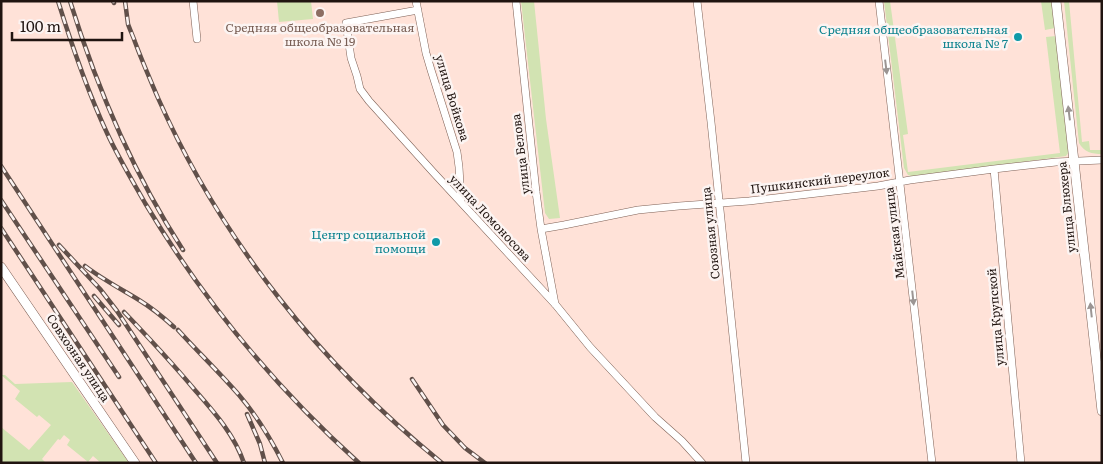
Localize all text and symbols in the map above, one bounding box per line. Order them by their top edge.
marker: Средняя общеобразовательная школа № 19 [314,7,326,19]
scale bar [12,10,122,42]
text: 100 m [20,14,61,37]
place label: Средняя общеобразовательная школа № 19 [226,18,414,50]
place label: Средняя общеобразовательная школа № 7 [819,20,1008,52]
marker: Средняя общеобразовательная школа № 7 [1012,31,1024,43]
street label: улица Войкова [431,52,475,144]
one-way arrow [882,59,890,75]
one-way arrow [1065,105,1073,121]
street label: улица Белова [506,112,534,195]
street label: улица Блюхера [1052,160,1080,254]
street label: Пушкинский переулок [749,163,890,197]
street label: улица Ломоносова [446,170,536,265]
street label: Союзная улица [696,186,724,280]
street label: Майская улица [879,186,909,280]
place label: Центр социальной помощи [311,225,426,257]
marker: Центр социальной помощи [430,236,442,248]
street label: улица Крупской [982,267,1008,367]
one-way arrow [909,290,917,306]
one-way arrow [1087,302,1095,318]
street label: Совхозная улица [43,310,115,405]

